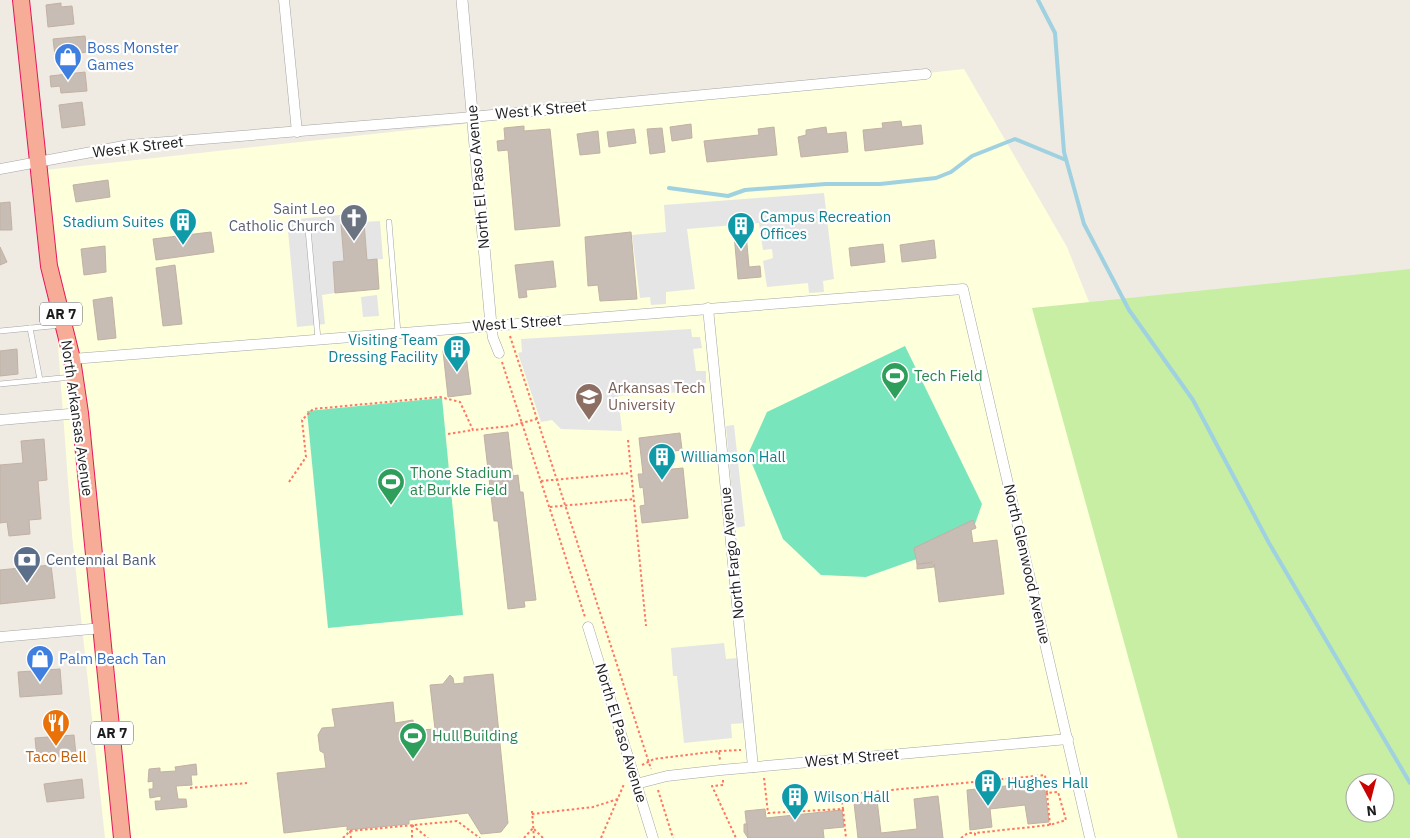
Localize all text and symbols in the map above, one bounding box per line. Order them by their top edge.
place label: Boss Monster Games [87,38,179,74]
shop icon: Boss Monster Games [53,42,83,81]
street label: West K Street [495,96,587,123]
street label: North El Paso Avenue [462,104,493,250]
street label: West K Street [91,131,185,162]
place label: Saint Leo Catholic Church [229,199,335,235]
church icon: Saint Leo Catholic Church [339,203,369,242]
building icon: Stadium Suites [168,207,198,246]
place label: Campus Recreation Offices [760,207,891,243]
building icon: Campus Recreation Offices [726,211,756,250]
place label: Stadium Suites [63,212,164,231]
road number: AR 7 [40,302,82,326]
street label: West L Street [472,310,562,335]
place label: Visiting Team Dressing Facility [328,330,439,366]
building icon: Visiting Team Dressing Facility [442,334,472,373]
street label: North Arkansas Avenue [57,339,98,497]
sports icon: Tech Field [880,361,910,400]
place label: Tech Field [914,366,983,385]
place label: Arkansas Tech University [608,378,706,414]
school or university icon: Arkansas Tech University [574,382,604,421]
building icon: Williamson Hall [647,442,677,481]
place label: Williamson Hall [681,447,786,466]
place label: Thone Stadium at Burkle Field [410,463,512,499]
sports icon: Thone Stadium at Burkle Field [376,467,406,506]
street label: North Glenwood Avenue [1000,482,1055,646]
street label: North Fargo Avenue [715,486,748,620]
bank icon: Centennial Bank [12,545,42,584]
place label: Centennial Bank [46,550,156,569]
shop icon: Palm Beach Tan [25,644,55,683]
place label: Palm Beach Tan [59,649,166,668]
street label: North El Paso Avenue [591,661,652,805]
restaurant icon: Taco Bell [41,708,71,747]
road number: AR 7 [91,721,133,744]
sports icon: Hull Building [398,721,428,760]
place label: Hull Building [432,726,518,745]
street label: West M Street [804,744,900,771]
place label: Taco Bell [25,747,87,766]
building icon: Hughes Hall [973,768,1003,807]
place label: Hughes Hall [1007,773,1088,792]
north arrow [1345,773,1395,823]
building icon: Wilson Hall [780,782,810,821]
place label: Wilson Hall [814,787,890,806]
text: N [1365,801,1378,820]

